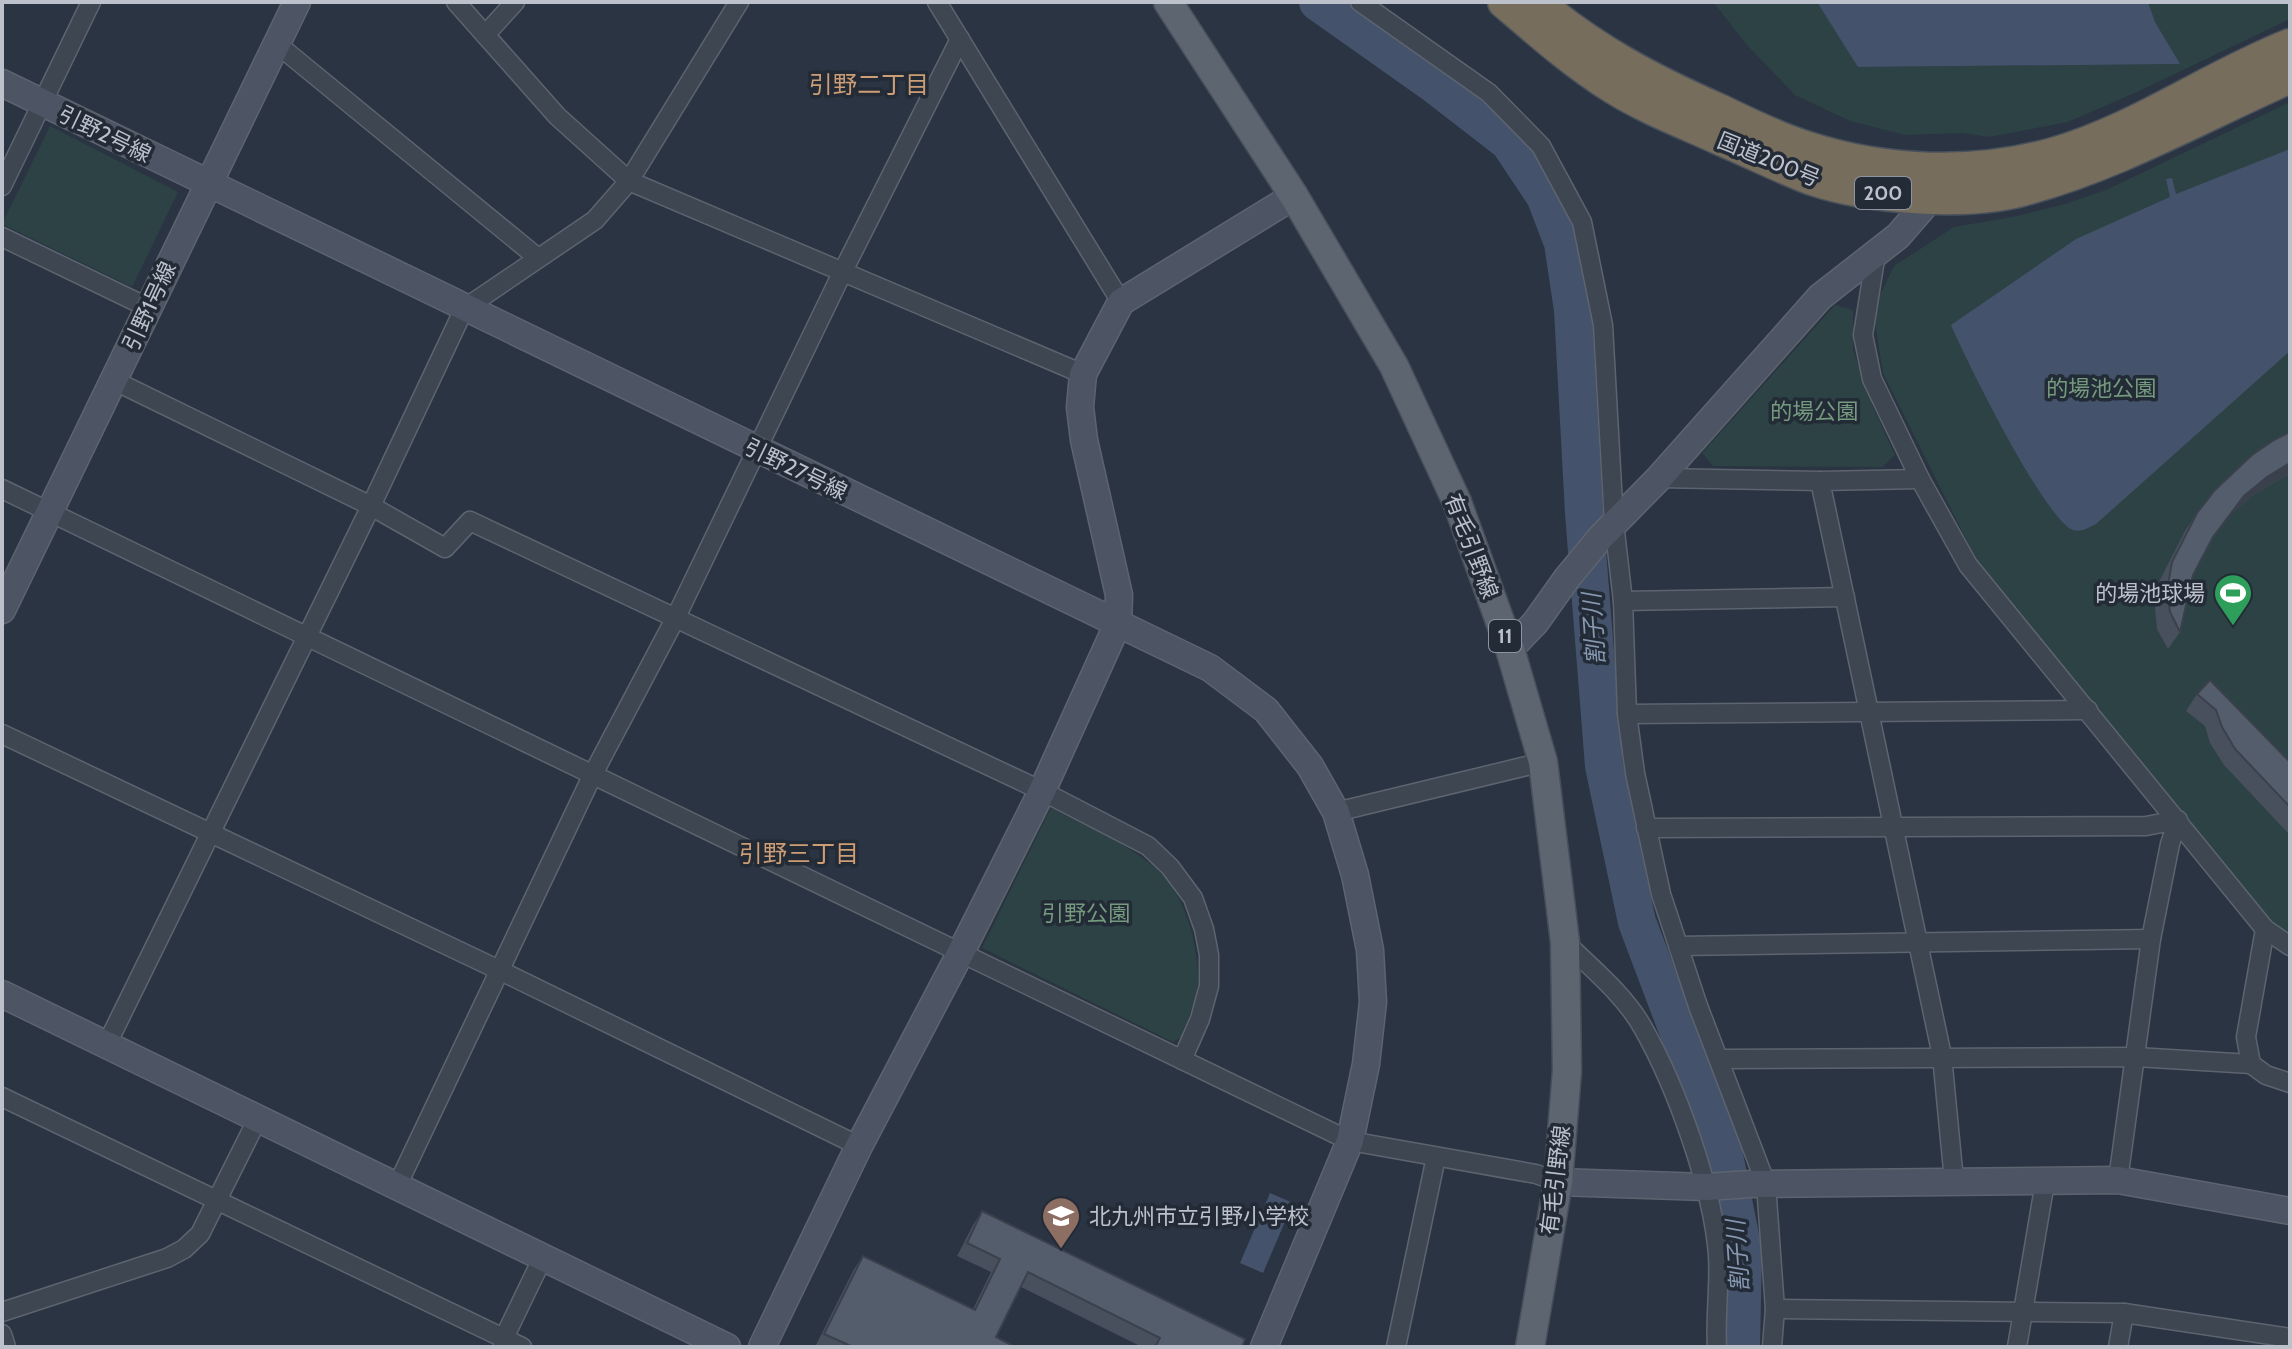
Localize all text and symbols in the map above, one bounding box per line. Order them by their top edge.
district label: 引野二丁目 [809,70,929,99]
street label: 引野2号線 [54,100,155,168]
street label: 国道200号 [1714,127,1824,192]
road number: 200 [1855,177,1911,209]
street label: 引野1号線 [117,257,182,355]
park label: 的場池公園 [2046,375,2156,402]
park label: 的場公園 [1770,398,1858,425]
street label: 引野27号線 [740,433,851,506]
street label: 有毛引野線 [1439,490,1504,602]
sports icon: 的場池球場 [2212,572,2254,627]
place label: 的場池球場 [2095,580,2205,607]
water label: 割子川 [1576,589,1610,666]
road number: 11 [1489,620,1521,652]
district label: 引野三丁目 [739,839,859,868]
park label: 引野公園 [1042,900,1130,927]
street label: 有毛引野線 [1535,1124,1576,1236]
school or university icon: 北九州市立引野小学校 [1040,1195,1082,1250]
place label: 北九州市立引野小学校 [1089,1203,1309,1230]
water label: 割子川 [1720,1216,1754,1293]

